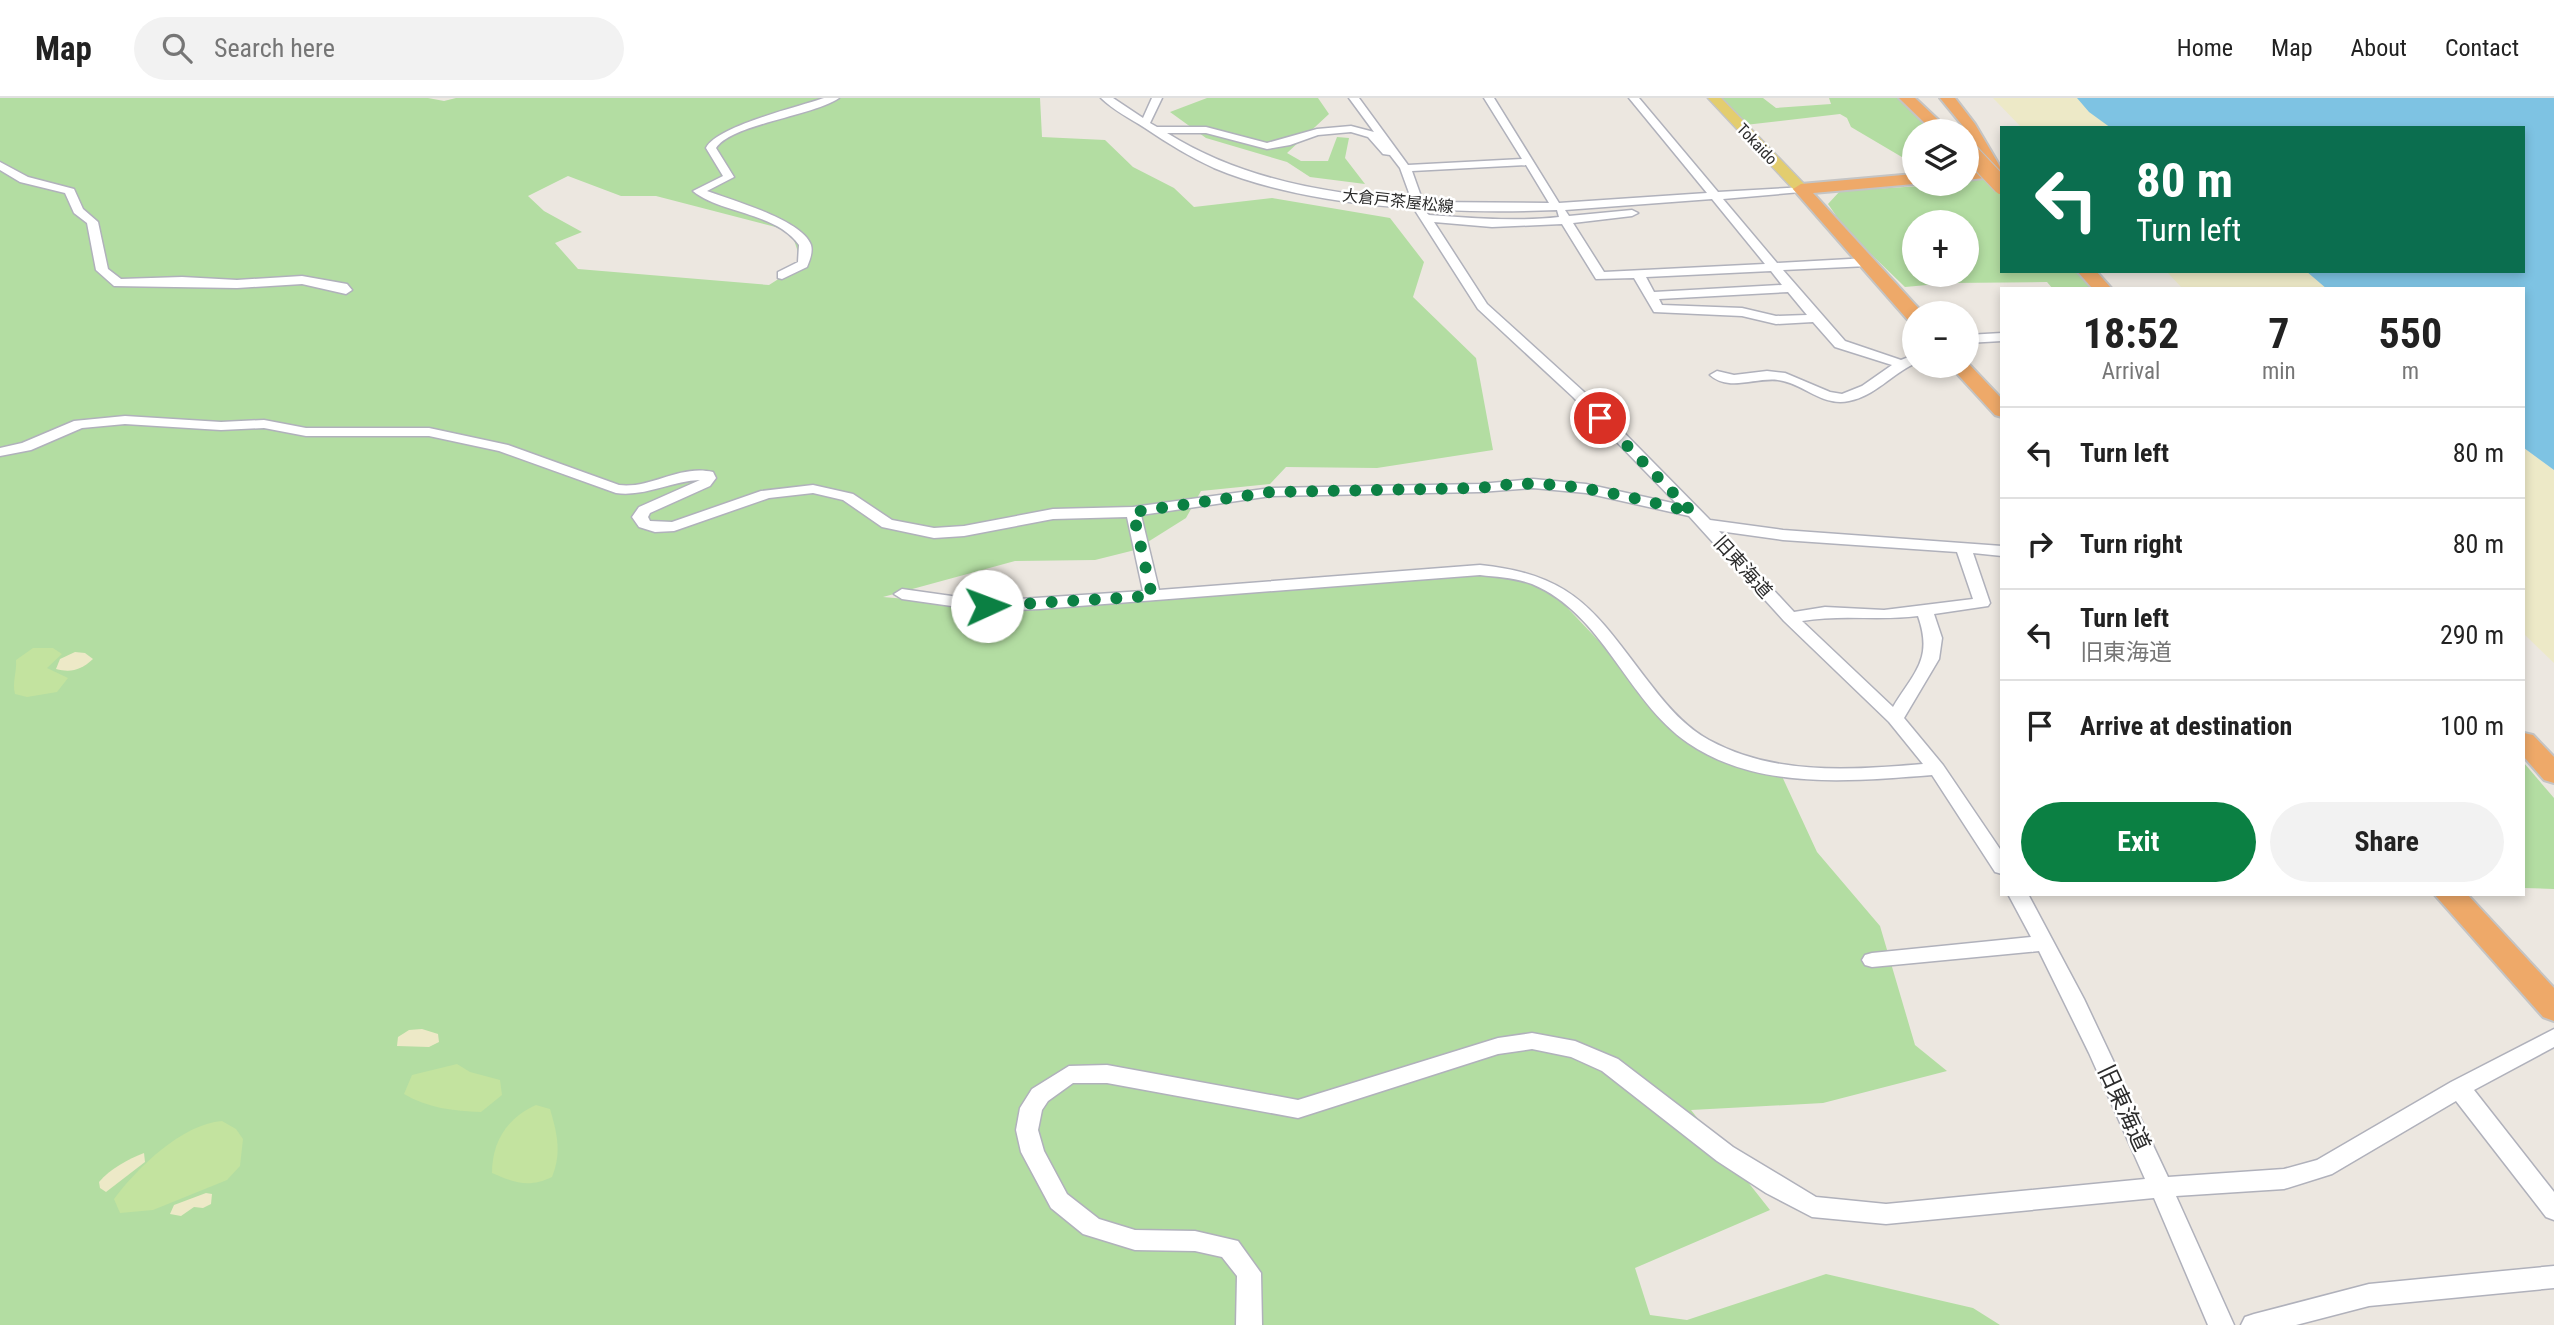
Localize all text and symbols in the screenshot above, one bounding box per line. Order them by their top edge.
search box [134,17,624,80]
text: Map [35,29,92,68]
icon: search [158,29,196,67]
text: Search here [214,33,335,63]
text: Home [2177,34,2233,62]
text: Map [2271,34,2313,62]
text: About [2351,34,2407,62]
text: Contact [2445,34,2519,62]
street label: Tokaido [1733,119,1781,169]
map controls [1902,119,1979,378]
button: layers [1902,119,1979,196]
text: 80 m [2136,152,2233,209]
icon: left [2021,154,2112,245]
street label: 大倉戸茶屋松線 [1341,186,1455,216]
button: + [1902,210,1979,287]
text: Turn left [2136,211,2241,249]
button: − [1902,301,1979,378]
text: 18:52 [2083,309,2179,358]
text: 7 [2268,309,2289,358]
text: 550 [2378,309,2442,358]
text: Arrival [2102,358,2160,385]
text: min [2262,358,2296,385]
text: m [2402,358,2419,385]
pin [1570,388,1630,448]
icon: arrive [1581,399,1619,437]
icon: left [2021,434,2059,472]
text: Turn left [2080,438,2169,468]
text: 80 m [2453,438,2504,468]
icon: right [2021,525,2059,563]
text: Turn right [2080,529,2182,559]
text: 80 m [2453,529,2504,559]
street label: 旧東海道 [1709,531,1777,603]
position arrow [950,569,1024,643]
text: Turn left [2080,603,2169,633]
icon: left [2021,616,2059,654]
text: 290 m [2440,620,2504,650]
text: 旧東海道 [2080,639,2172,666]
icon: arrive [2021,707,2059,745]
text: Arrive at destination [2080,711,2292,741]
text: 100 m [2440,711,2504,741]
button: Exit [2021,802,2256,882]
button: Share [2270,802,2504,882]
street label: 旧東海道 [2092,1061,2156,1155]

